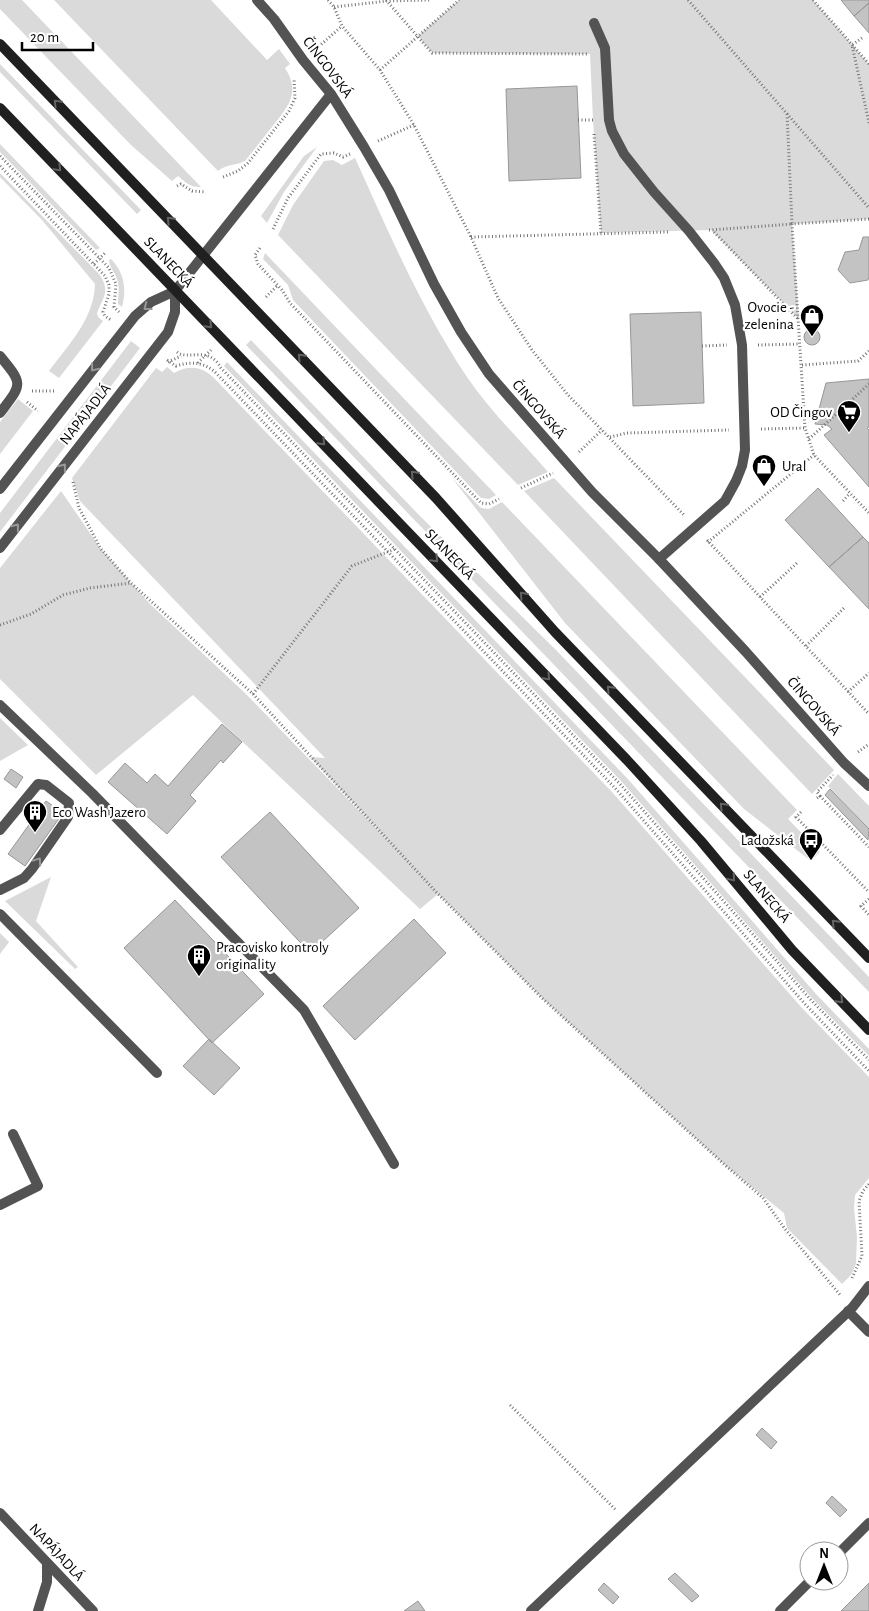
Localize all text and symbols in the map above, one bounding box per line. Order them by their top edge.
scale bar [22,20,94,52]
text: 20 m [30,30,59,45]
street label: ČINGOVSKÁ [300,33,357,101]
one-way arrow [54,100,63,109]
one-way arrow [52,163,61,172]
one-way arrow [167,217,176,226]
street label: SLANECKÁ [141,233,198,291]
place label: Ovocie - zelenina [744,300,794,332]
one-way arrow [144,301,153,309]
shop icon: Ovocie - zelenina [799,303,825,337]
one-way arrow [203,320,212,329]
one-way arrow [298,354,307,363]
one-way arrow [92,362,100,371]
street label: ČINGOVSKÁ [509,376,570,442]
street label: NAPÁJADLÁ [56,380,114,448]
supermarket icon: OD Čingov [836,399,862,433]
place label: OD Čingov [770,404,833,420]
one-way arrow [316,437,325,446]
shop icon: Ural [751,453,777,487]
place label: Ural [782,459,806,474]
one-way arrow [57,464,65,473]
one-way arrow [411,471,420,480]
one-way arrow [11,524,19,533]
street label: SLANECKÁ [422,525,479,583]
one-way arrow [429,554,438,563]
one-way arrow [519,592,528,601]
one-way arrow [541,671,550,680]
street label: ČINGOVSKÁ [784,673,845,739]
one-way arrow [607,686,616,695]
building icon: Eco Wash Jazero [22,799,48,833]
one-way arrow [720,803,729,812]
place label: Eco Wash Jazero [52,805,146,820]
bus stop icon: Ladožská [798,827,824,861]
place label: Ladožská [741,833,794,848]
one-way arrow [32,857,41,867]
street label: SLANECKÁ [740,866,795,926]
one-way arrow [727,873,736,882]
one-way arrow [832,920,841,929]
place label: Pracovisko kontroly originality [216,940,329,972]
building icon: Pracovisko kontroly originality [186,943,212,977]
one-way arrow [834,994,843,1003]
street label: NAPÁJADLÁ [26,1519,89,1584]
north arrow [799,1541,849,1591]
text: N [819,1547,829,1561]

